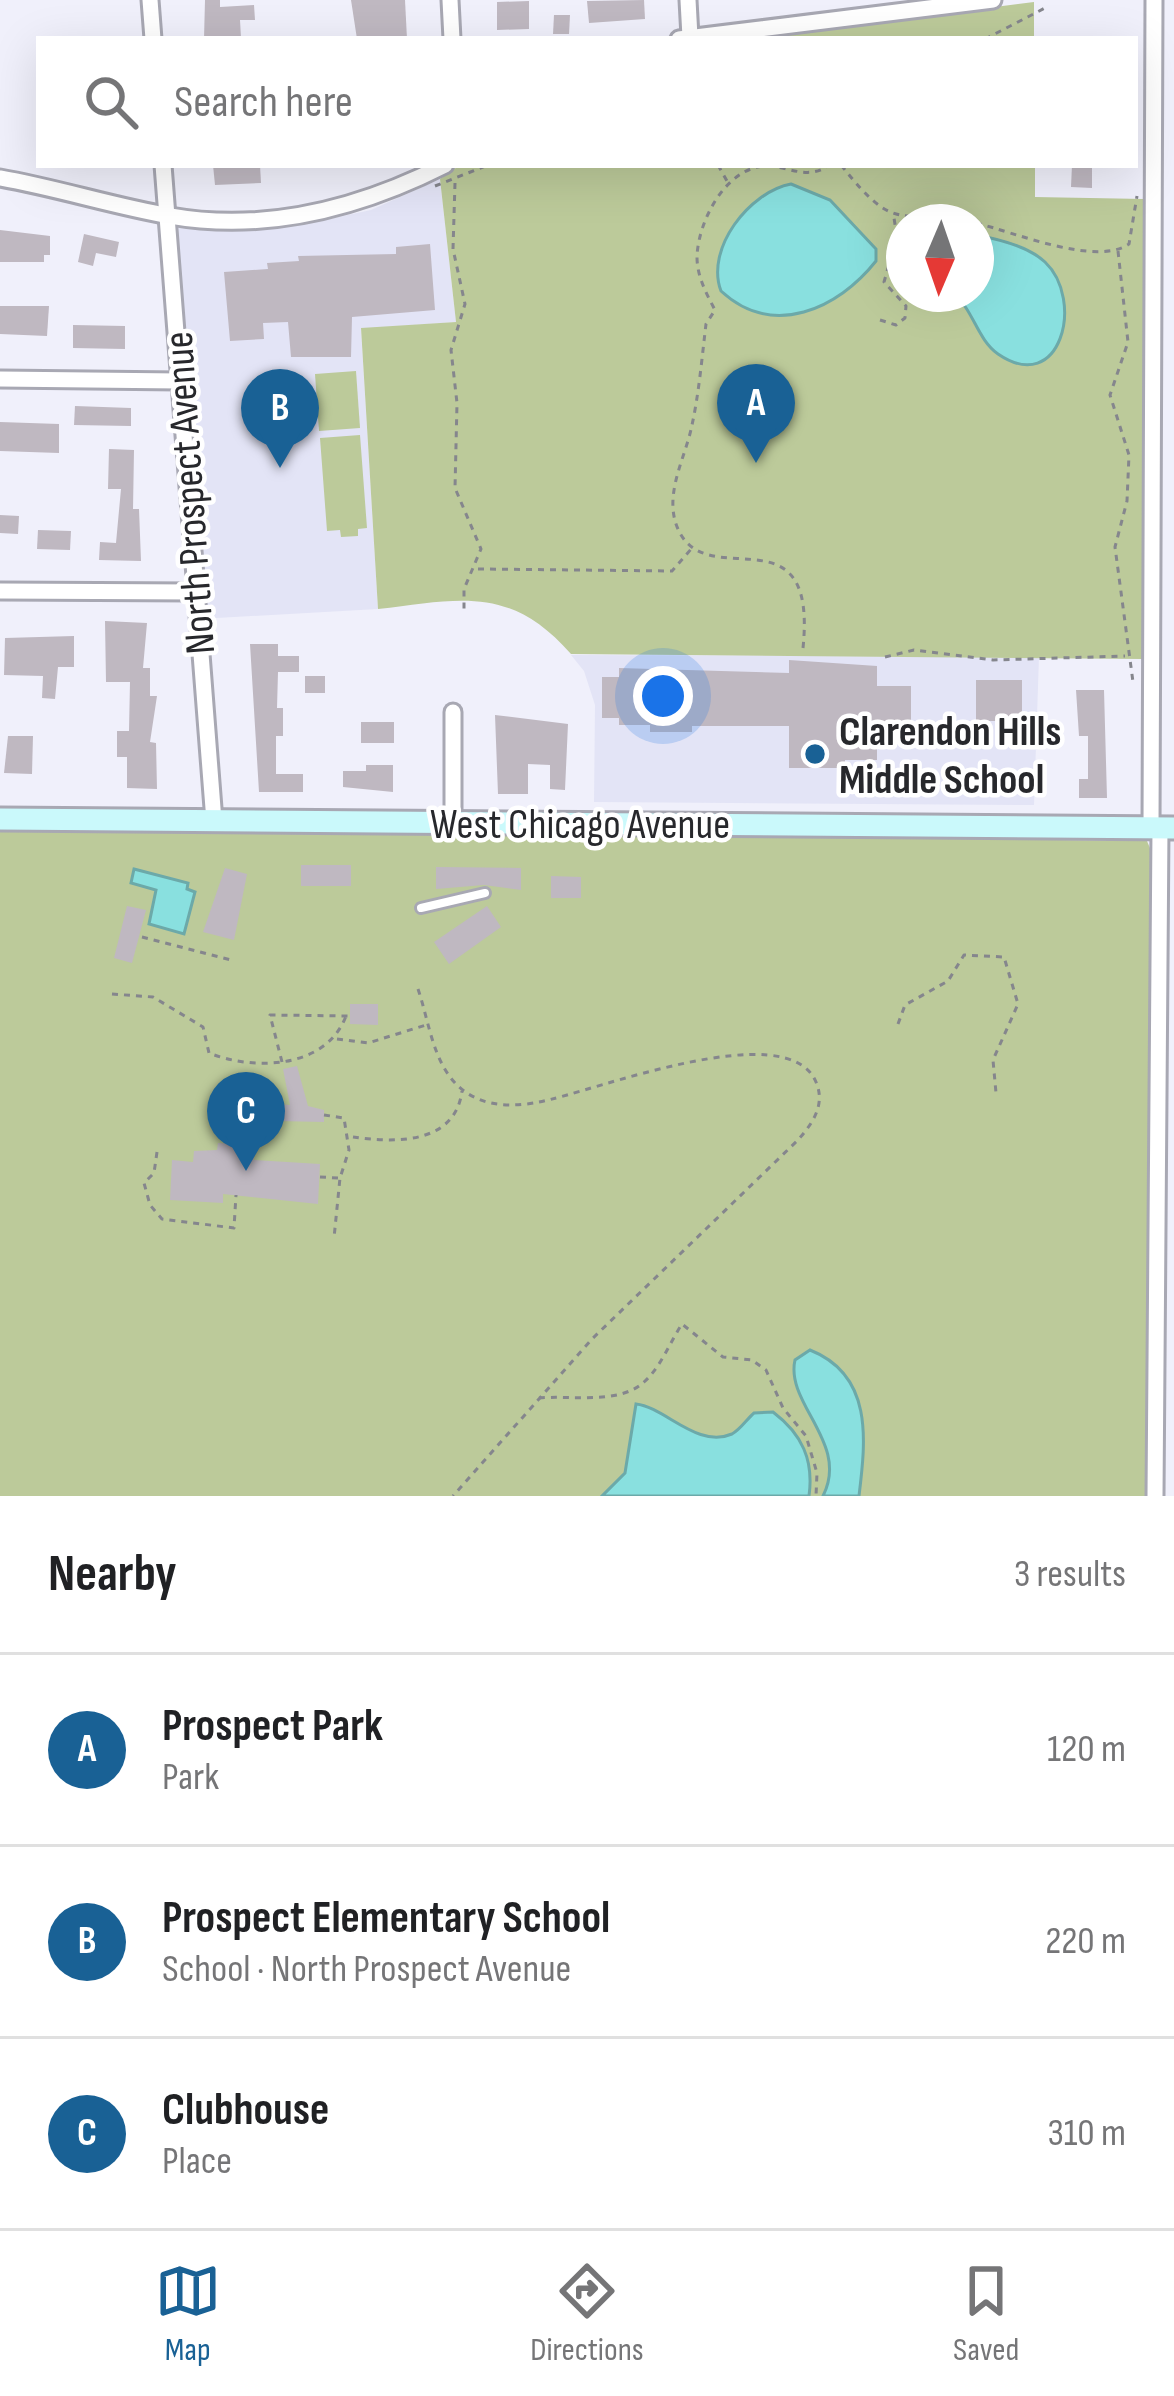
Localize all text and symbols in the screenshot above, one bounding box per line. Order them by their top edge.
search box [36,36,1138,168]
icon: search [78,69,144,135]
text: Search here [174,75,353,130]
north arrow [886,204,994,312]
street label: North Prospect Avenue [154,330,227,656]
pin: A [717,364,795,463]
pin: B [241,369,319,468]
your location [633,666,693,726]
place label: Clarendon Hills Middle School [839,707,1061,806]
marker: Clarendon Hills Middle School [802,741,828,767]
street label: West Chicago Avenue [430,800,730,851]
pin: C [207,1072,285,1171]
text: Nearby [48,1544,177,1605]
text: 3 results [1014,1551,1126,1598]
text: Prospect Park [162,1699,383,1754]
text: A [78,1726,96,1773]
text: 120 m [1047,1726,1126,1773]
text: Park [162,1754,219,1801]
text: Prospect Elementary School [162,1891,610,1946]
text: B [78,1918,96,1965]
text: 220 m [1045,1918,1126,1965]
text: School · North Prospect Avenue [162,1946,571,1993]
text: Clubhouse [162,2083,329,2138]
text: C [77,2110,97,2157]
text: 310 m [1047,2110,1126,2157]
text: Place [162,2138,232,2185]
tab: Map [155,2258,221,2370]
tab: Directions [530,2258,644,2370]
tab: Saved [953,2258,1019,2370]

